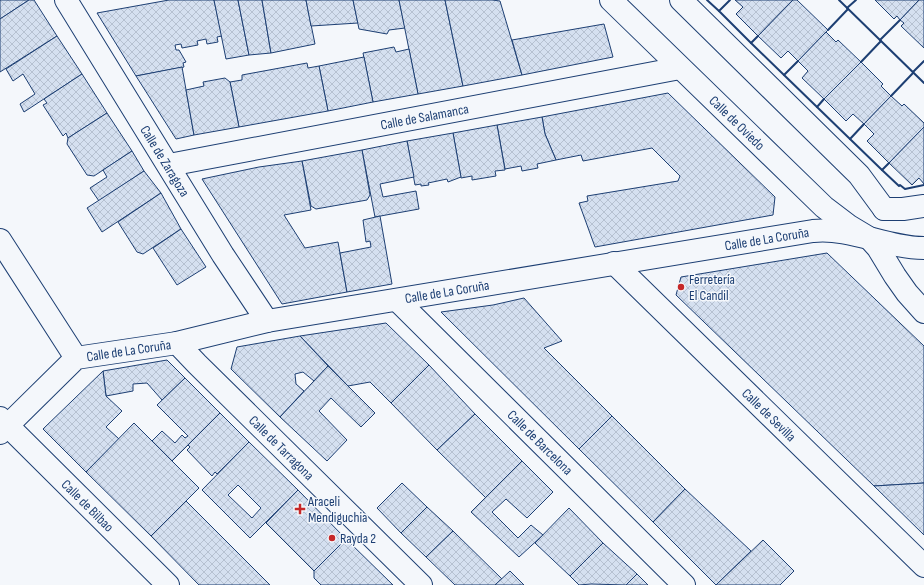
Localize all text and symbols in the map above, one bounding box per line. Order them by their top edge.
street label: Calle de Oviedo [706,92,769,154]
street label: Calle de Salamanca [379,100,470,133]
street label: Calle de Zaragoza [137,122,193,200]
street label: Calle de La Coruña [723,223,810,254]
place label: Ferretería El Candil [689,271,735,304]
street label: Calle de La Coruña [404,276,491,307]
marker: Ferretería El Candil [676,282,686,292]
street label: Calle de La Coruña [85,336,172,365]
street label: Calle de Sevilla [739,385,800,445]
street label: Calle de Barcelona [504,406,577,478]
street label: Calle de Tarragona [246,412,318,483]
street label: Calle de Bilbao [58,476,118,535]
place label: Araceli Mendiguchia [307,493,367,526]
marker: Araceli Mendiguchia [295,504,305,514]
place label: Rayda 2 [340,530,376,547]
marker: Rayda 2 [327,533,337,543]

